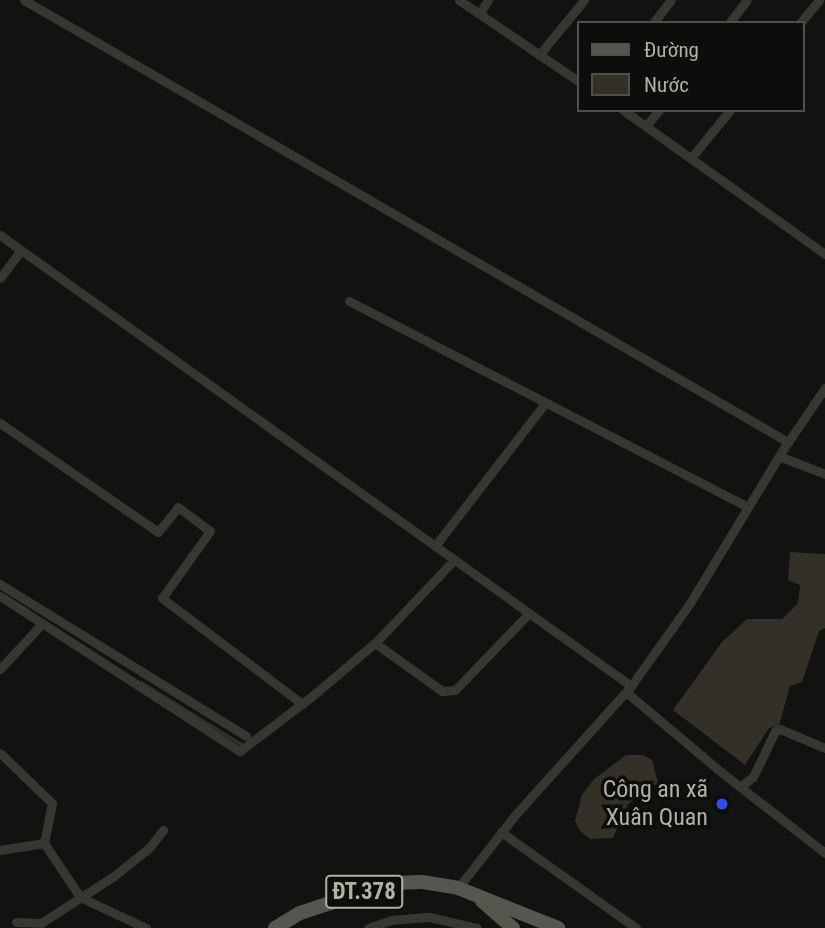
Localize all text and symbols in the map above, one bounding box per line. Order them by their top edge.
legend [576,21,804,112]
text: Đường [644,38,699,62]
text: Nước [644,73,689,97]
place label: Công an xã Xuân Quan [603,776,708,832]
marker: Công an xã Xuân Quan [714,796,730,812]
road number: ĐT.378 [324,872,404,912]

